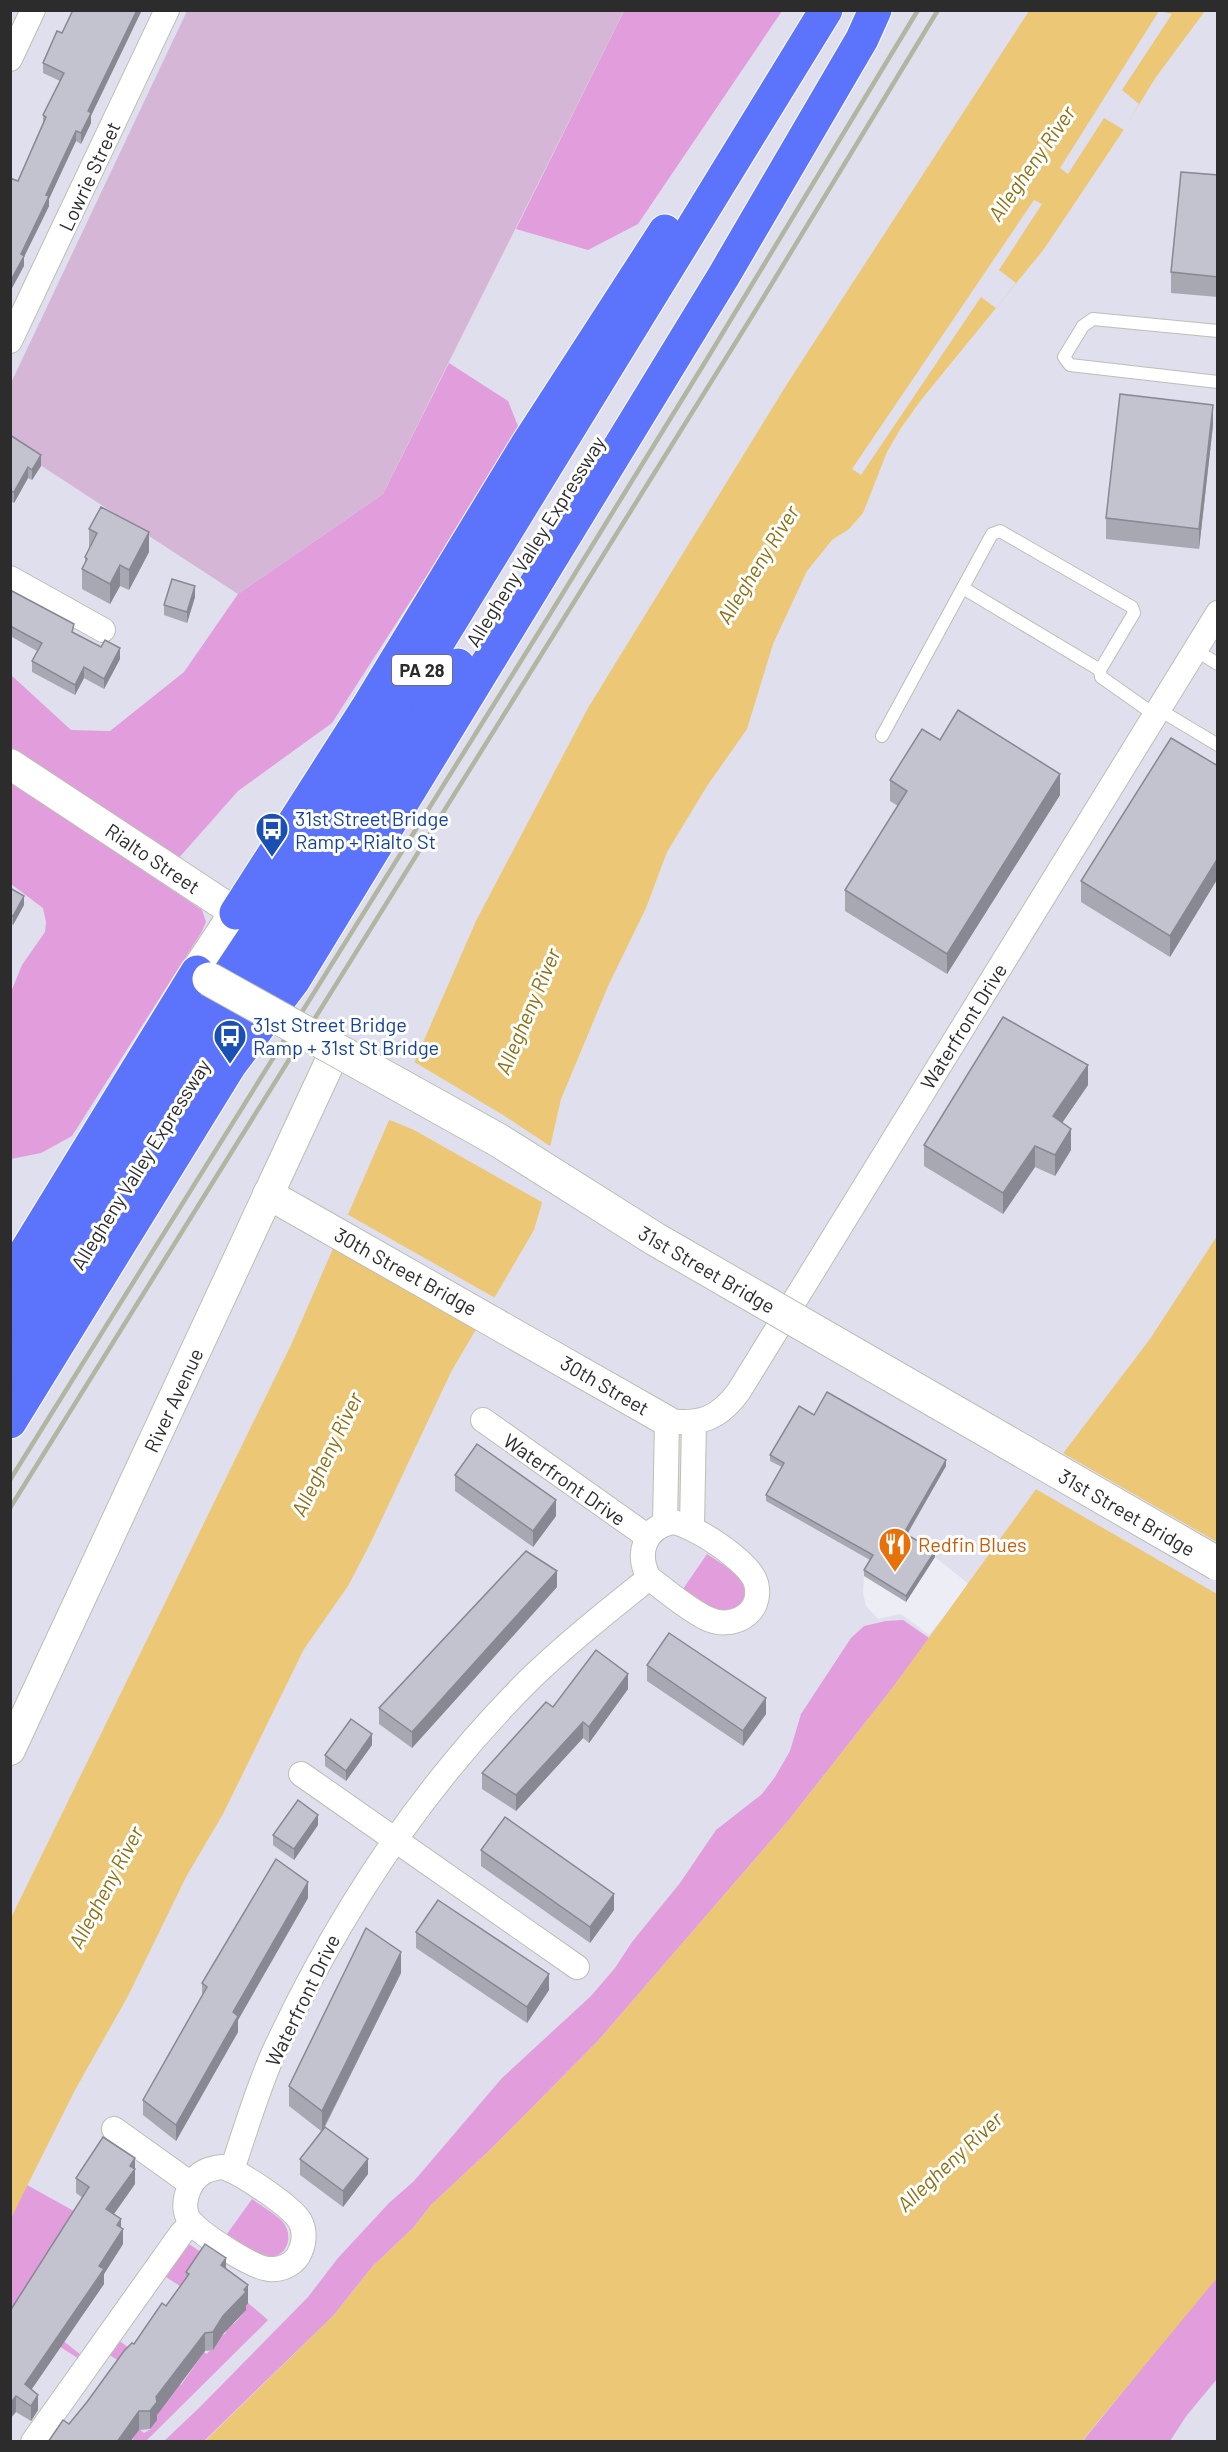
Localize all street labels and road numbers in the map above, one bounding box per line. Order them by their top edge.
street label: Lowrie Street [53,117,125,235]
street label: Allegheny Valley Expressway [460,431,610,651]
road number: PA 28 [392,655,452,685]
street label: Rialto Street [101,818,205,898]
street label: Waterfront Drive [915,959,1011,1093]
street label: Allegheny Valley Expressway [65,1054,215,1274]
street label: 31st Street Bridge [634,1220,780,1318]
street label: 30th Street Bridge [330,1222,482,1320]
street label: River Avenue [138,1344,208,1456]
street label: 30th Street [556,1350,654,1420]
street label: Waterfront Drive [499,1428,631,1530]
street label: 31st Street Bridge [1054,1463,1200,1561]
street label: Waterfront Drive [260,1930,344,2070]

